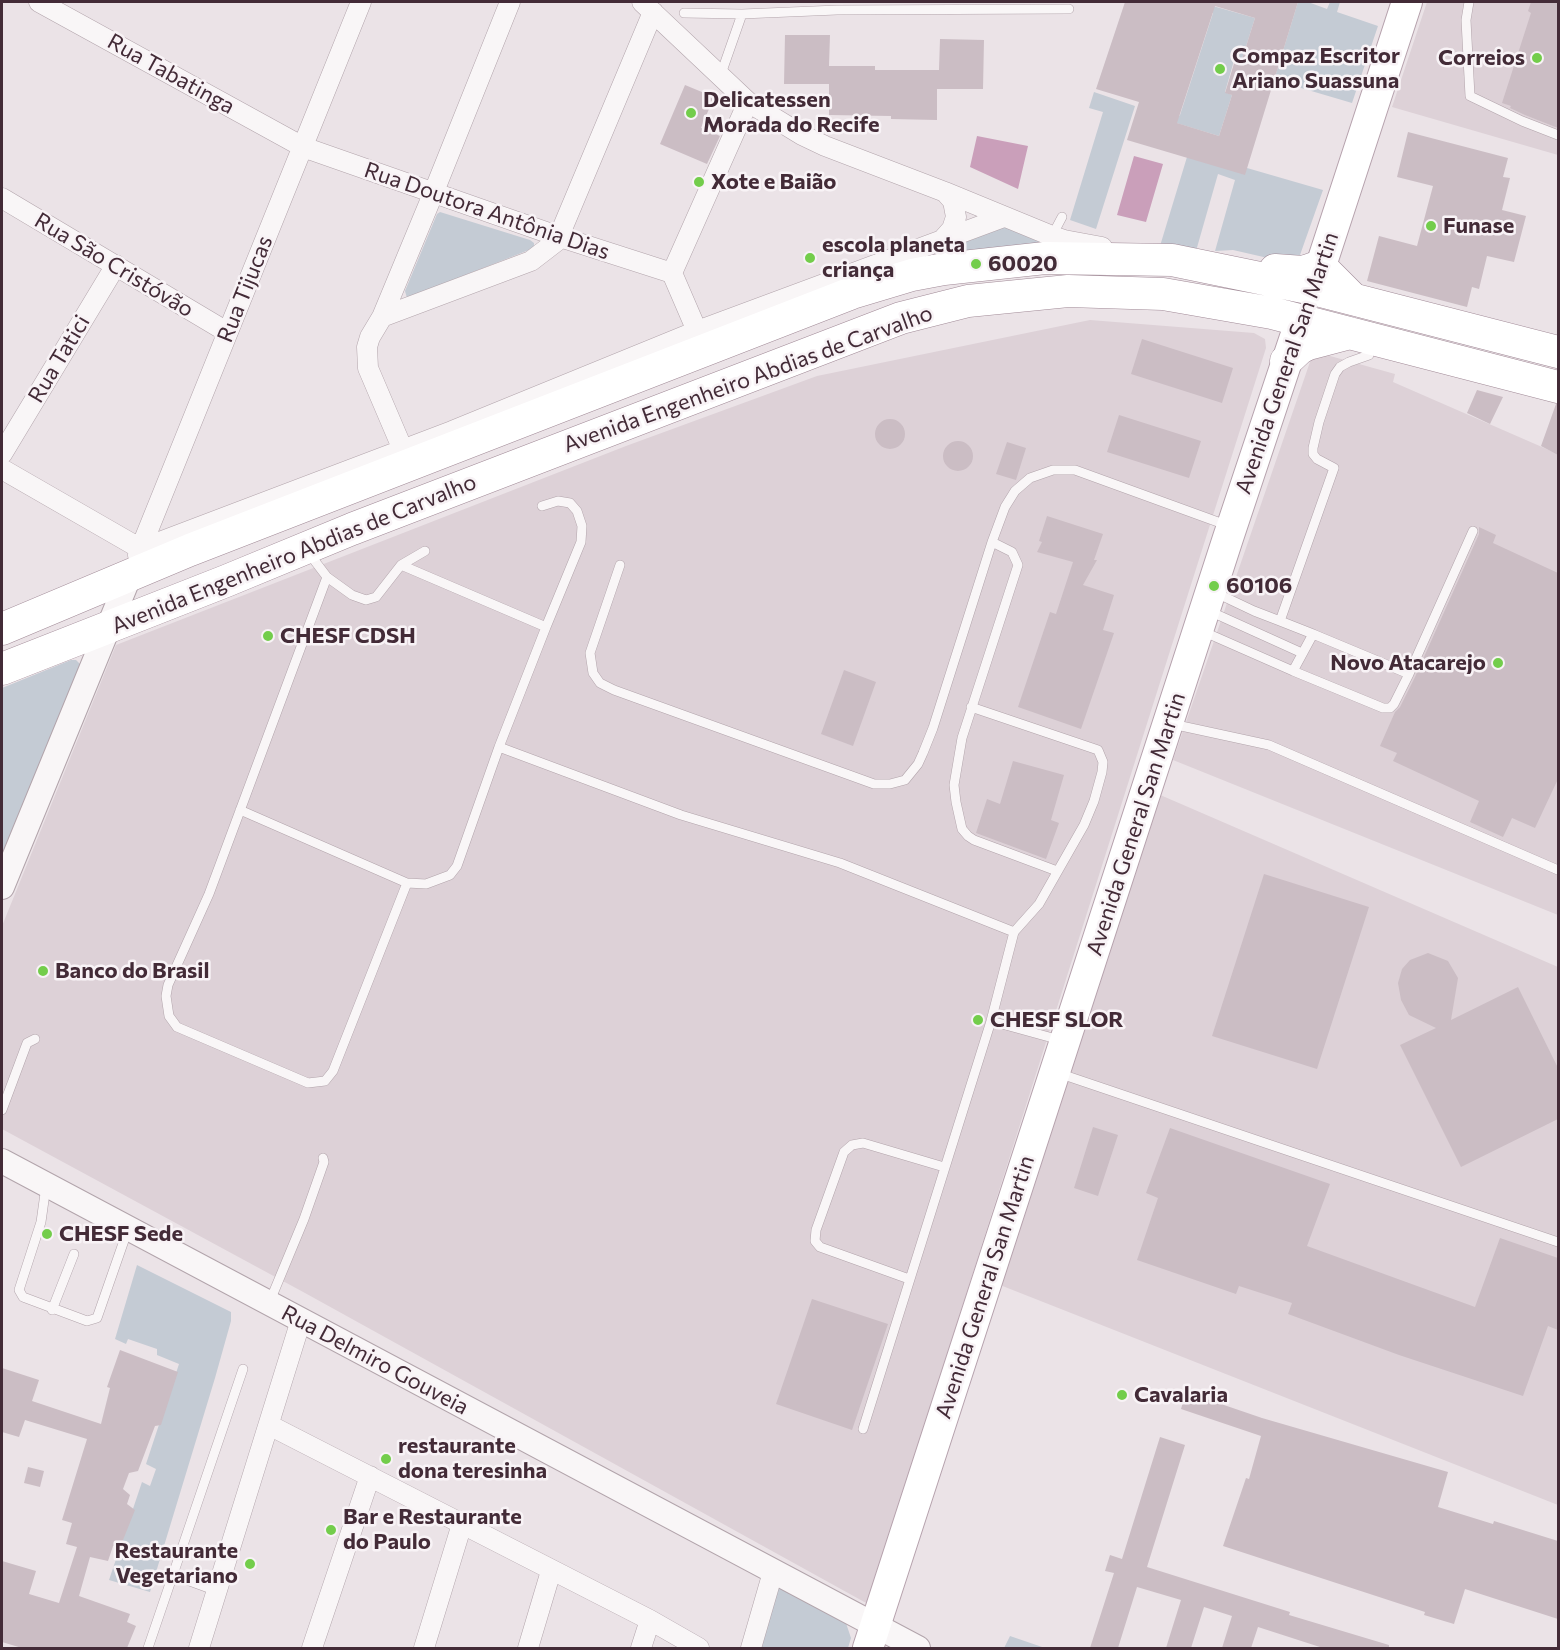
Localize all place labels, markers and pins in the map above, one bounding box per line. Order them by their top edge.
place label: Compaz Escritor Ariano Suassuna [1232,43,1400,94]
place label: Correios [1438,45,1525,71]
marker: Correios [1530,51,1544,65]
marker: Compaz Escritor Ariano Suassuna [1213,62,1227,76]
place label: Delicatessen Morada do Recife [703,87,880,138]
marker: Delicatessen Morada do Recife [684,106,698,120]
place label: Xote e Baião [711,169,836,195]
marker: Xote e Baião [692,175,706,189]
place label: Funase [1443,213,1514,239]
marker: Funase [1424,219,1438,233]
place label: escola planeta criança [822,232,965,284]
marker: escola planeta criança [803,251,817,265]
place label: 60020 [988,251,1058,277]
marker: 60020 [969,257,983,271]
place label: 60106 [1226,573,1292,599]
marker: 60106 [1207,579,1221,593]
place label: CHESF CDSH [280,623,416,649]
marker: CHESF CDSH [261,629,275,643]
place label: Novo Atacarejo [1330,650,1486,676]
marker: Novo Atacarejo [1491,656,1505,670]
place label: Banco do Brasil [55,958,209,984]
marker: Banco do Brasil [36,964,50,978]
place label: CHESF SLOR [990,1007,1123,1033]
marker: CHESF SLOR [971,1013,985,1027]
place label: CHESF Sede [59,1221,183,1247]
marker: CHESF Sede [40,1227,54,1241]
place label: Cavalaria [1134,1382,1228,1408]
marker: Cavalaria [1115,1388,1129,1402]
place label: restaurante dona teresinha [398,1433,547,1484]
marker: restaurante dona teresinha [379,1452,393,1466]
place label: Bar e Restaurante do Paulo [343,1504,522,1556]
marker: Bar e Restaurante do Paulo [324,1523,338,1537]
place label: Restaurante Vegetariano [114,1538,238,1590]
marker: Restaurante Vegetariano [243,1557,257,1571]

